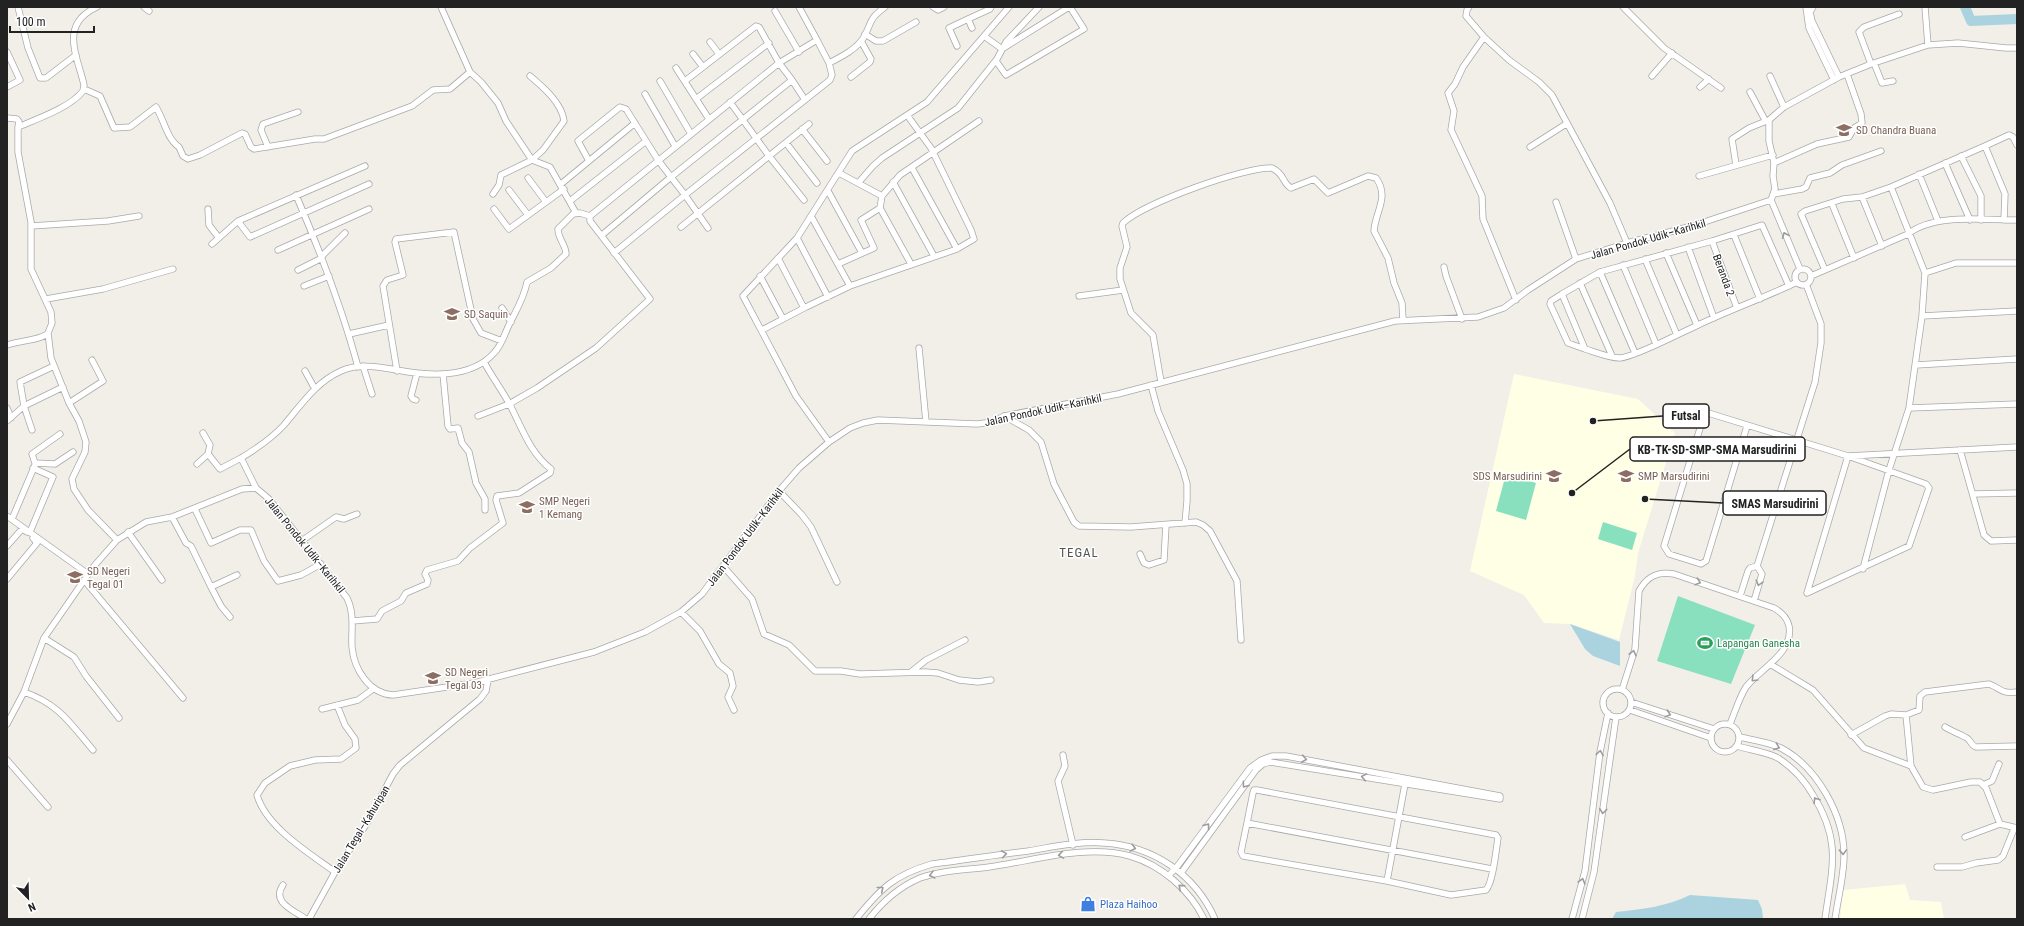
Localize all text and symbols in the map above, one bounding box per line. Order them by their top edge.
scale bar [10,8,94,34]
text: 100 m [16,15,46,29]
school or university icon: SD Chandra Buana [1835,121,1853,139]
place label: SD Chandra Buana [1856,124,1936,137]
street label: Jalan Pondok Udik–Karihkil [1589,217,1707,262]
one-way arrow [1782,231,1790,238]
street label: Beranda 2 [1710,252,1737,298]
school or university icon: SD Saquin [443,305,461,323]
place label: SD Saquin [464,308,508,321]
street label: Jalan Pondok Udik–Karihkil [983,392,1103,429]
callout: Futsal [1663,404,1709,428]
text: Futsal [1671,409,1701,423]
callout: KB-TK-SD-SMP-SMA Marsudirini [1630,437,1805,461]
text: KB-TK-SD-SMP-SMA Marsudirini [1637,443,1797,457]
school or university icon: SDS Marsudirini [1545,467,1563,485]
school or university icon: SMP Marsudirini [1617,467,1635,485]
place label: SDS Marsudirini [1473,470,1542,483]
place label: SMP Marsudirini [1638,470,1710,483]
street label: Jalan Pondok Udik–Karihkil [704,486,787,589]
callout: SMAS Marsudirini [1723,491,1826,515]
street label: Jalan Pondok Udik–Karihkil [262,495,347,596]
place label: SMP Negeri 1 Kemang [539,495,590,521]
text: SMAS Marsudirini [1731,497,1819,511]
school or university icon: SMP Negeri 1 Kemang [518,498,536,516]
district label: TEGAL [1059,545,1099,560]
place label: SD Negeri Tegal 01 [87,565,130,591]
school or university icon: SD Negeri Tegal 01 [66,568,84,586]
one-way arrow [1694,577,1701,586]
one-way arrow [1755,579,1764,586]
sports icon: Lapangan Ganesha [1696,634,1714,652]
place label: Lapangan Ganesha [1717,637,1800,650]
one-way arrow [1628,649,1637,656]
place label: SD Negeri Tegal 03 [445,666,488,692]
school or university icon: SD Negeri Tegal 03 [424,669,442,687]
one-way arrow [1751,674,1759,682]
one-way arrow [1665,709,1672,718]
one-way arrow [1773,743,1780,751]
one-way arrow [1595,750,1604,756]
one-way arrow [1301,755,1308,763]
one-way arrow [1361,773,1368,782]
one-way arrow [1243,780,1250,787]
street label: Jalan Tegal–Kahuripan [330,783,393,875]
one-way arrow [1814,797,1821,804]
one-way arrow [1598,808,1607,814]
one-way arrow [1202,823,1209,830]
one-way arrow [1130,844,1136,852]
one-way arrow [1839,849,1847,855]
one-way arrow [1001,850,1007,859]
one-way arrow [1058,851,1064,859]
one-way arrow [929,870,936,879]
north arrow [8,878,48,918]
one-way arrow [1577,878,1586,885]
one-way arrow [1178,885,1186,892]
one-way arrow [877,887,884,894]
shop icon: Plaza Haihoo [1079,895,1097,913]
place label: Plaza Haihoo [1100,898,1158,911]
text: N [26,899,37,914]

